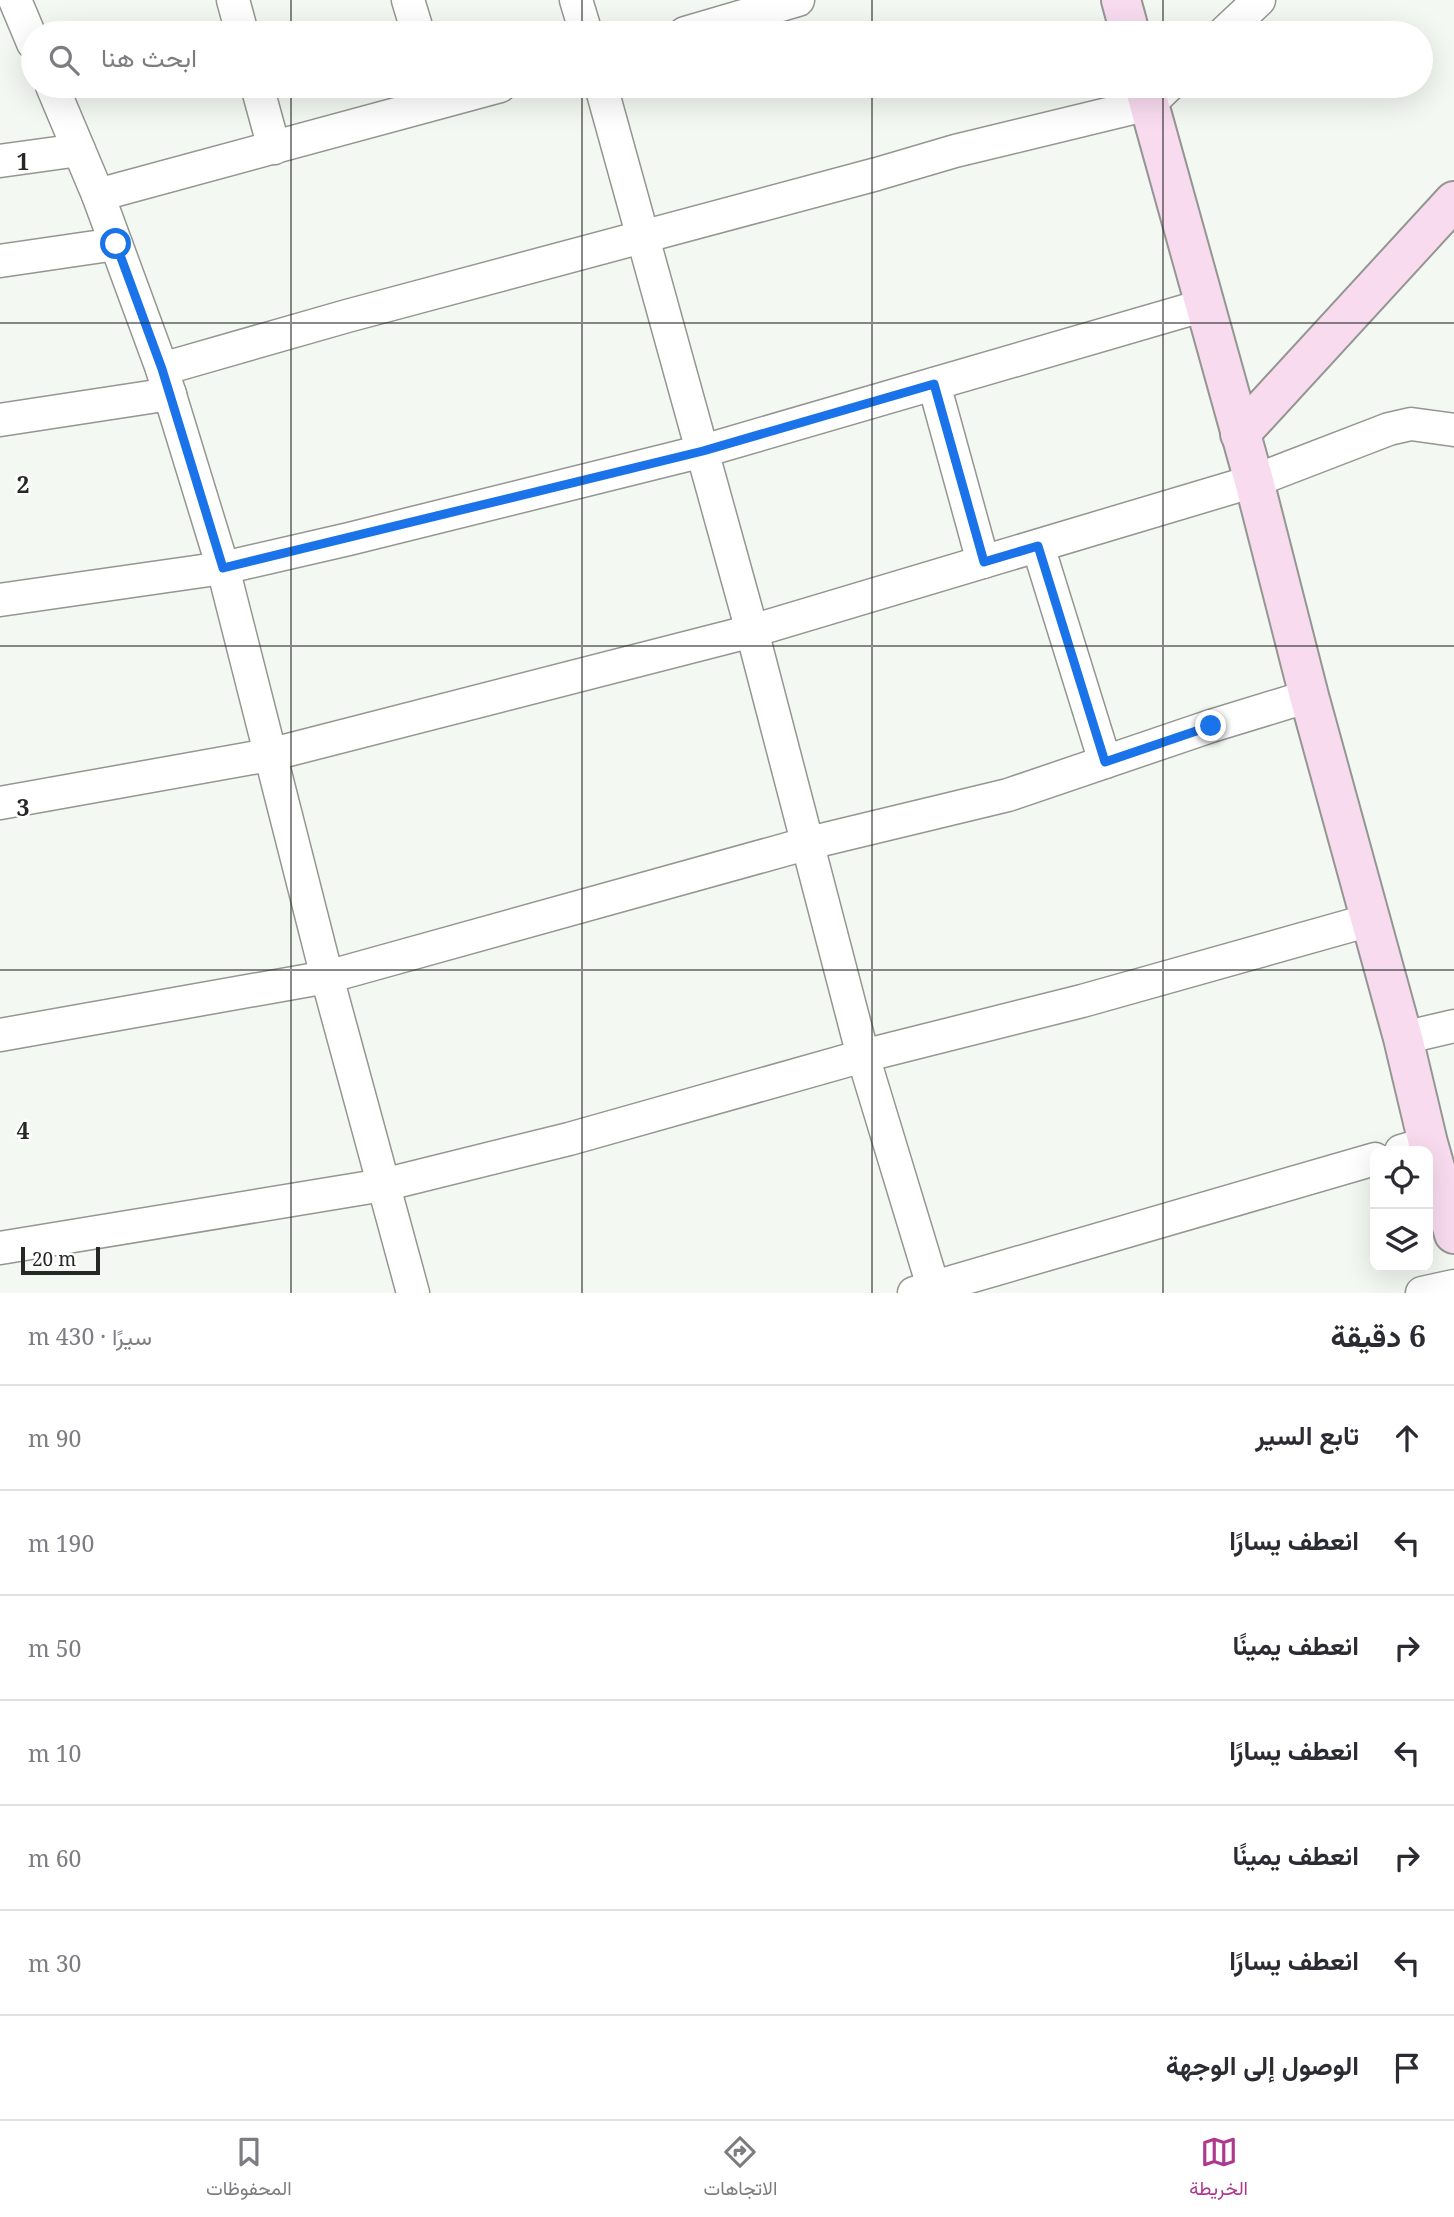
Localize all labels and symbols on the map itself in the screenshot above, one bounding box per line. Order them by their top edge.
text: 1 [17,145,30,177]
route start [100,228,131,259]
text: 2 [17,468,30,500]
route end [1195,710,1226,741]
text: 3 [17,791,30,823]
text: 4 [17,1114,30,1146]
scale bar [21,1244,100,1276]

